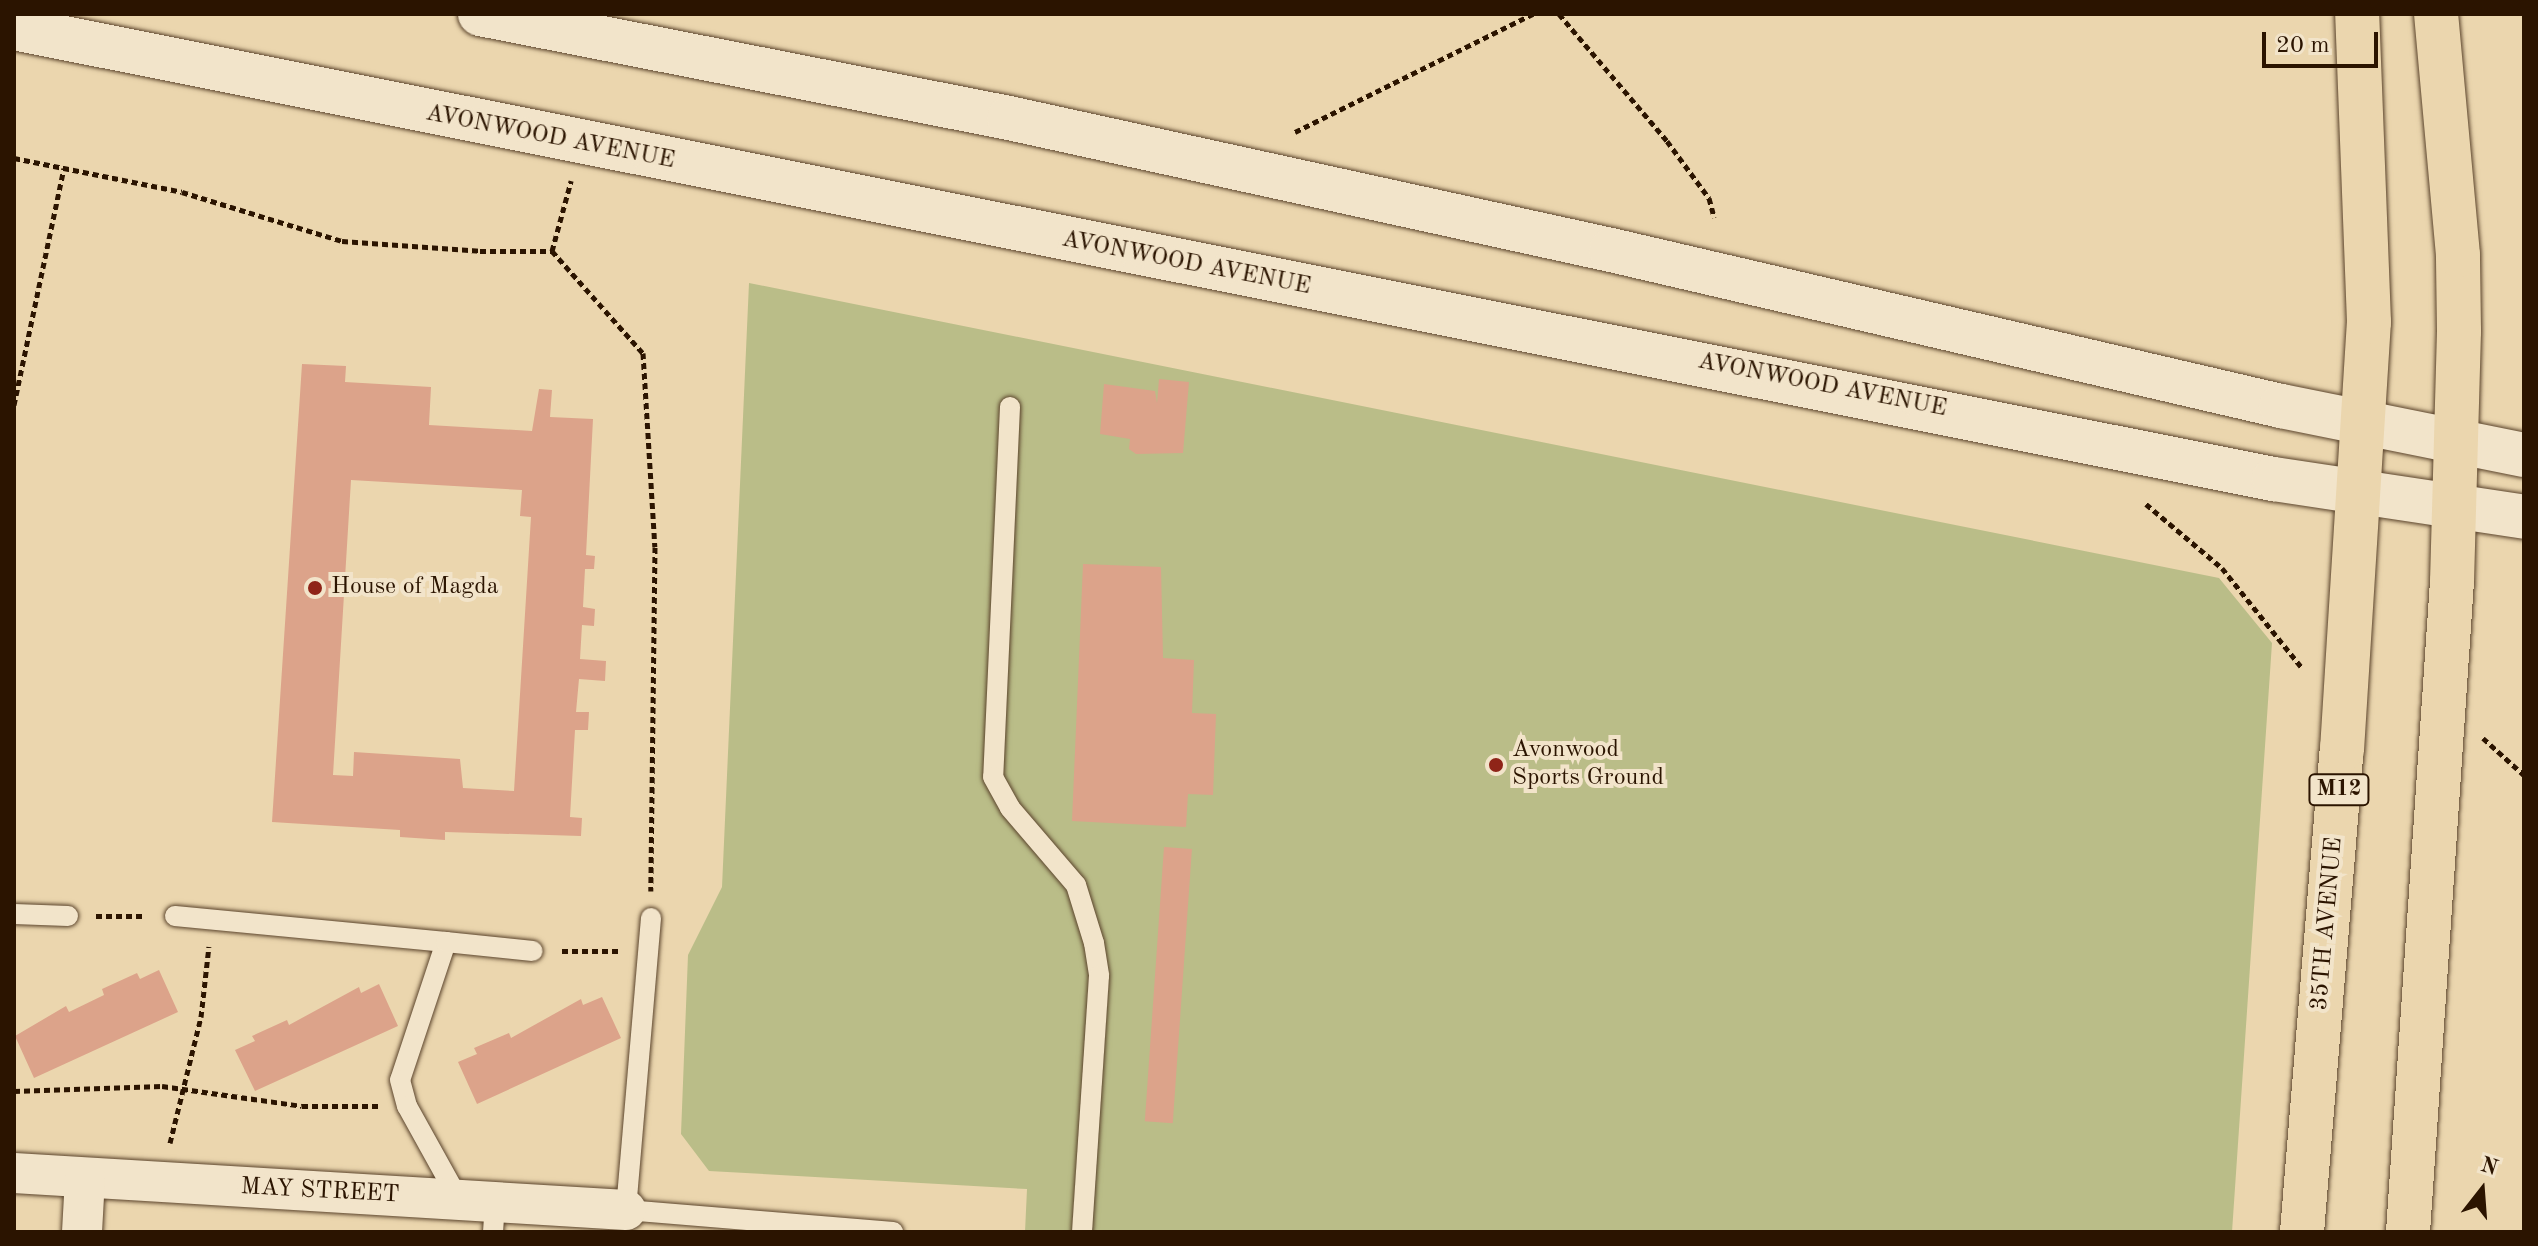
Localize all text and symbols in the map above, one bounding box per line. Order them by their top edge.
scale bar [2266,16,2382,66]
text: 20 m [2276,34,2330,58]
street label: AVONWOOD AVENUE [423,100,677,176]
street label: AVONWOOD AVENUE [1059,226,1313,302]
street label: AVONWOOD AVENUE [1695,348,1949,424]
place label: House of Magda [331,574,499,602]
marker: House of Magda [306,579,324,597]
place label: Avonwood Sports Ground [1512,737,1664,793]
marker: Avonwood Sports Ground [1487,756,1505,774]
road number: M12 [2307,772,2371,808]
street label: 35TH AVENUE [2306,836,2350,1012]
north arrow [2442,1150,2522,1230]
text: N [2478,1154,2500,1180]
street label: MAY STREET [240,1173,400,1211]

